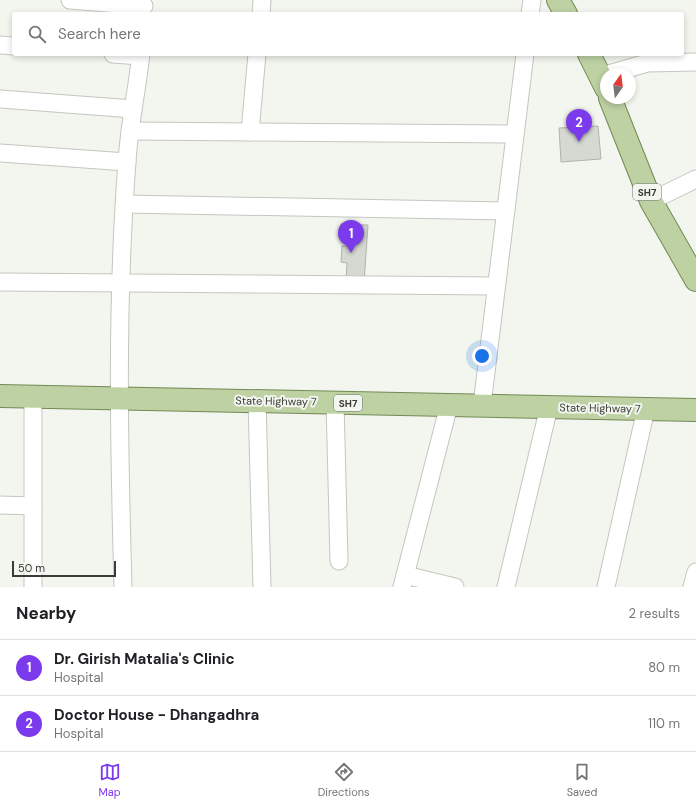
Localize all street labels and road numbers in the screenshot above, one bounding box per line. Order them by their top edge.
road number: SH7 [633,184,661,200]
street label: State Highway 7 [235,393,317,409]
road number: SH7 [334,395,362,411]
street label: State Highway 7 [559,400,641,416]

